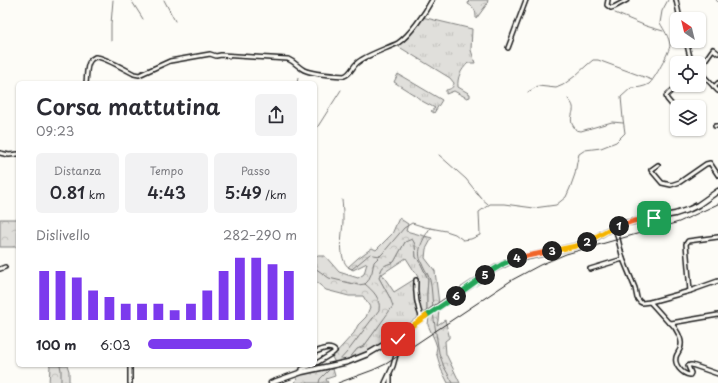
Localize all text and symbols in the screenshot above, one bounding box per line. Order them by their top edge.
north arrow [670,12,706,48]
map controls [670,12,706,136]
button: locate [670,56,706,92]
text: Corsa mattutina [36,89,220,122]
button: share [255,94,297,136]
button: layers [670,100,706,136]
text: 09:23 [36,121,74,140]
text: Distanza [54,162,101,179]
text: Tempo [150,162,183,179]
text: Passo [241,162,270,179]
text: 0.81 [50,179,85,205]
text: 4:43 [147,179,186,205]
text: 5:49 [225,179,262,205]
text: km [85,186,105,203]
text: /km [262,186,286,203]
pin [637,201,671,235]
icon: arrive [643,207,665,229]
pin: 1 [609,216,629,236]
text: 1 [616,217,622,234]
text: Dislivello [36,225,90,244]
text: 282–290 m [223,225,297,244]
pin: 2 [577,232,597,252]
text: 2 [583,233,591,250]
pin: 3 [542,241,562,261]
text: 3 [548,242,556,259]
pin: 4 [507,248,527,268]
text: 4 [513,249,521,266]
pin: 5 [475,265,495,285]
text: 5 [481,266,489,283]
pin: 6 [446,286,466,306]
text: 6 [452,287,460,304]
pin [381,322,415,356]
icon: check [387,328,409,350]
text: 100 m [36,335,77,354]
text: 6:03 [100,335,131,354]

